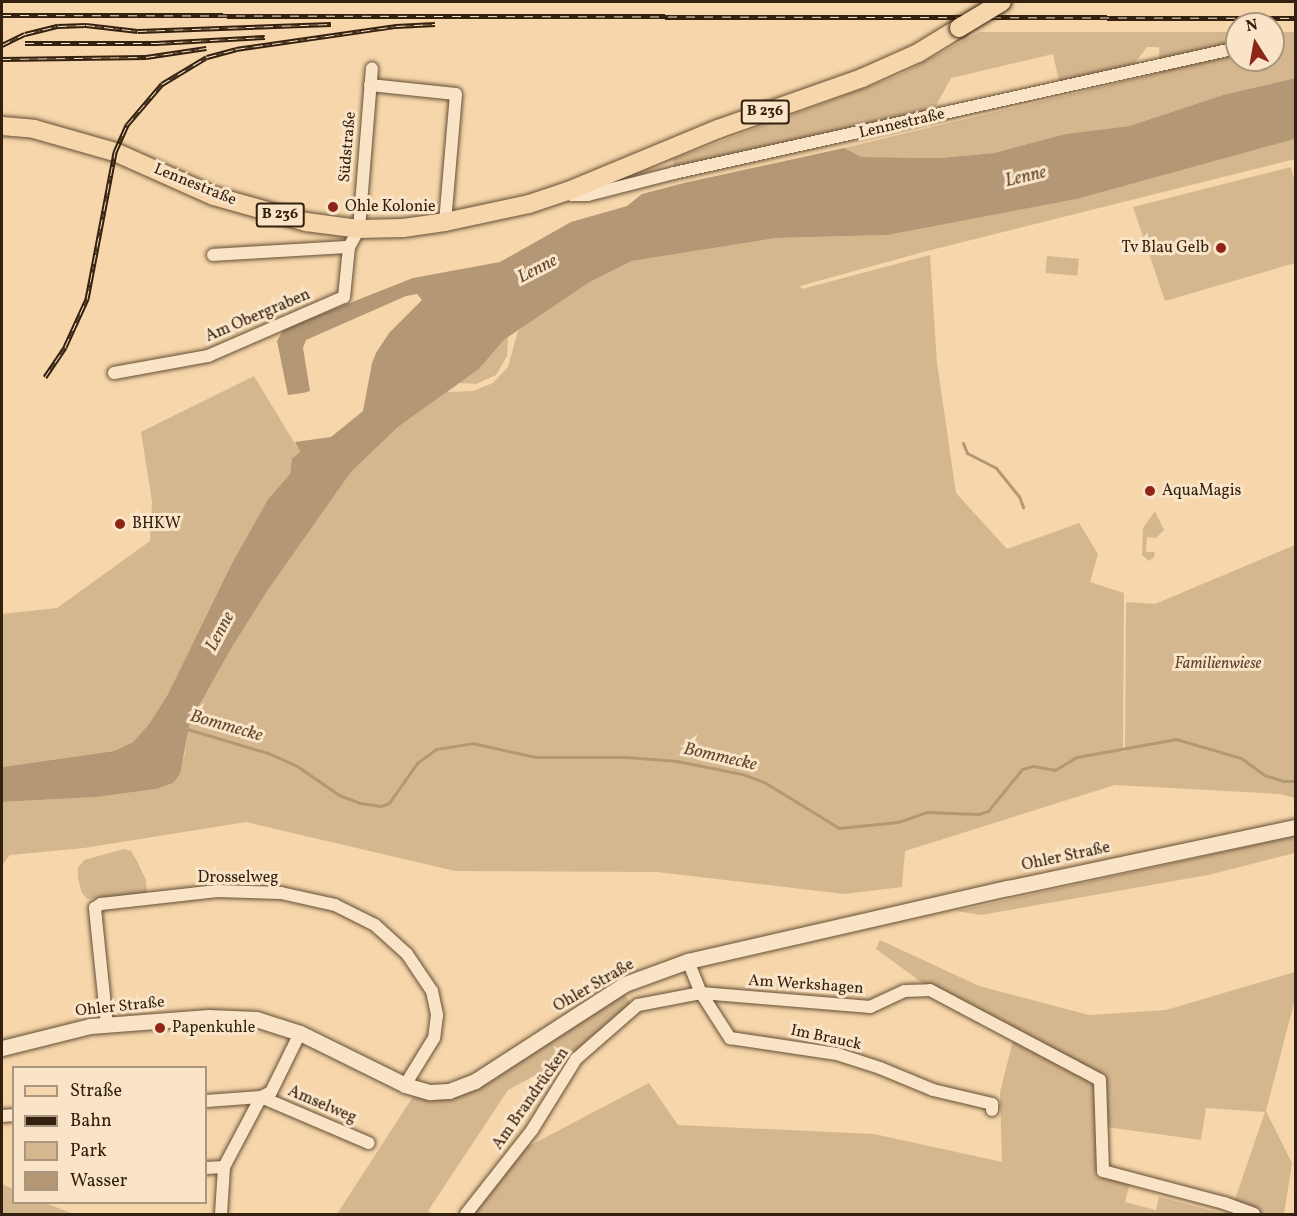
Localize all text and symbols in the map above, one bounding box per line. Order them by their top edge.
north arrow [1225,12,1285,72]
text: N [1244,14,1260,38]
road number: B 236 [740,100,790,124]
street label: Lennestraße [857,105,947,143]
street label: Südstraße [335,111,361,183]
street label: Lennestraße [151,160,239,210]
water label: Lenne [1003,163,1049,193]
place label: Ohle Kolonie [345,197,436,217]
marker: Ohle Kolonie [326,200,340,214]
road number: B 236 [254,203,306,227]
place label: Tv Blau Gelb [1121,238,1209,258]
marker: Tv Blau Gelb [1214,241,1228,255]
water label: Lenne [515,251,561,289]
street label: Am Obergraben [203,285,313,347]
place label: AquaMagis [1162,481,1241,501]
marker: AquaMagis [1143,484,1157,498]
place label: BHKW [132,514,181,534]
marker: BHKW [113,517,127,531]
water label: Lenne [202,609,240,655]
park label: Familienwiese [1175,654,1261,674]
water label: Bommecke [187,706,265,748]
water label: Bommecke [681,739,759,777]
street label: Ohler Straße [1020,838,1112,876]
street label: Drosselweg [198,868,278,888]
street label: Ohler Straße [550,955,638,1017]
street label: Am Werkshagen [747,971,865,999]
street label: Ohler Straße [74,993,166,1021]
place label: Papenkuhle [172,1018,255,1038]
marker: Papenkuhle [153,1021,167,1035]
street label: Im Brauck [789,1021,863,1055]
street label: Am Brandrücken [489,1044,573,1154]
legend [12,1066,207,1204]
text: Straße [70,1079,122,1104]
street label: Amselweg [285,1082,359,1128]
text: Bahn [70,1109,112,1134]
text: Park [70,1139,107,1164]
text: Wasser [70,1169,127,1194]

